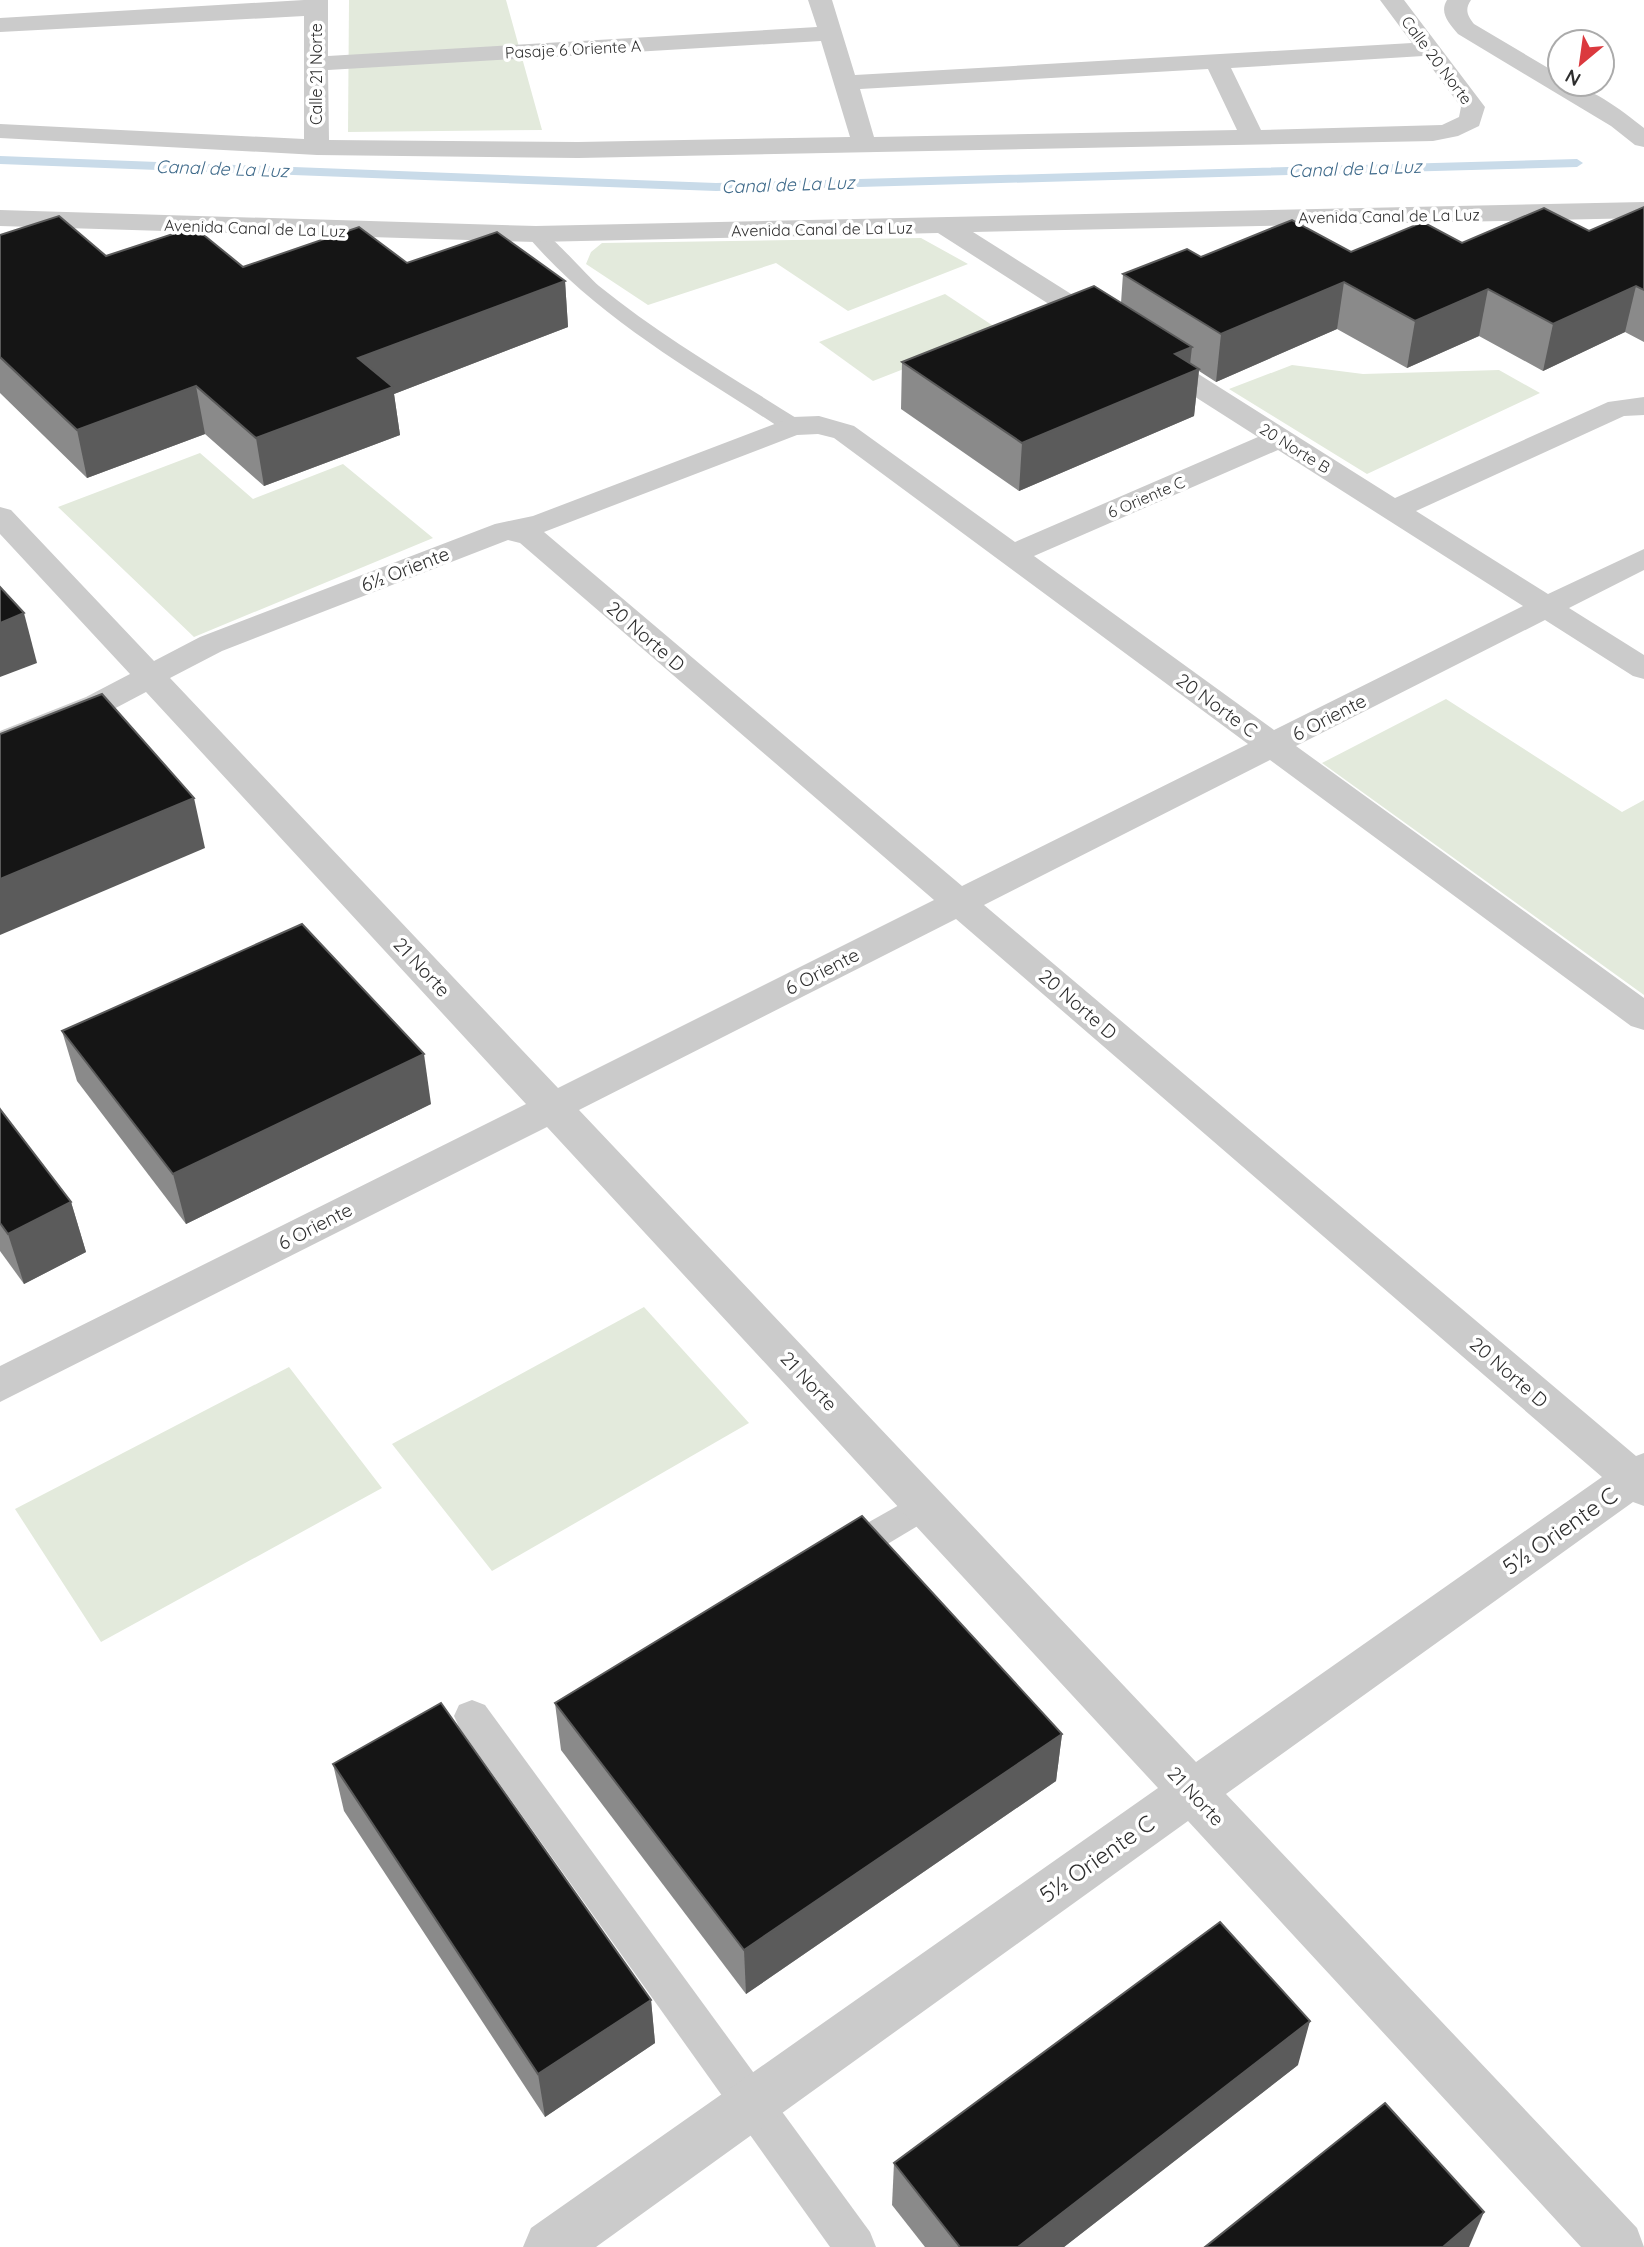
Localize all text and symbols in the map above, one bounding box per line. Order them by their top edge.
street label: Calle 20 Norte [1397,12,1477,108]
street label: Calle 21 Norte [306,23,326,125]
north arrow [1546,28,1616,98]
street label: Pasaje 6 Oriente A [504,35,642,63]
text: N [1561,64,1585,92]
water label: Canal de La Luz [155,155,291,182]
water label: Canal de La Luz [1288,155,1424,182]
water label: Canal de La Luz [721,171,857,198]
street label: Avenida Canal de La Luz [1298,204,1480,228]
street label: Avenida Canal de La Luz [164,215,346,241]
street label: Avenida Canal de La Luz [731,217,913,241]
street label: 20 Norte B [1256,418,1334,478]
street label: 6 Oriente C [1104,472,1188,522]
street label: 6½ Oriente [357,541,453,597]
street label: 20 Norte D [602,596,690,676]
street label: 20 Norte C [1172,668,1262,742]
street label: 6 Oriente [1288,688,1370,746]
street label: 21 Norte [389,932,455,1002]
street label: 6 Oriente [781,942,863,1000]
street label: 20 Norte D [1034,964,1122,1044]
street label: 6 Oriente [274,1197,356,1255]
street label: 20 Norte D [1465,1332,1553,1412]
street label: 21 Norte [776,1346,842,1416]
street label: 5½ Oriente C [1497,1480,1623,1581]
street label: 21 Norte [1163,1761,1229,1831]
street label: 5½ Oriente C [1034,1808,1160,1909]

